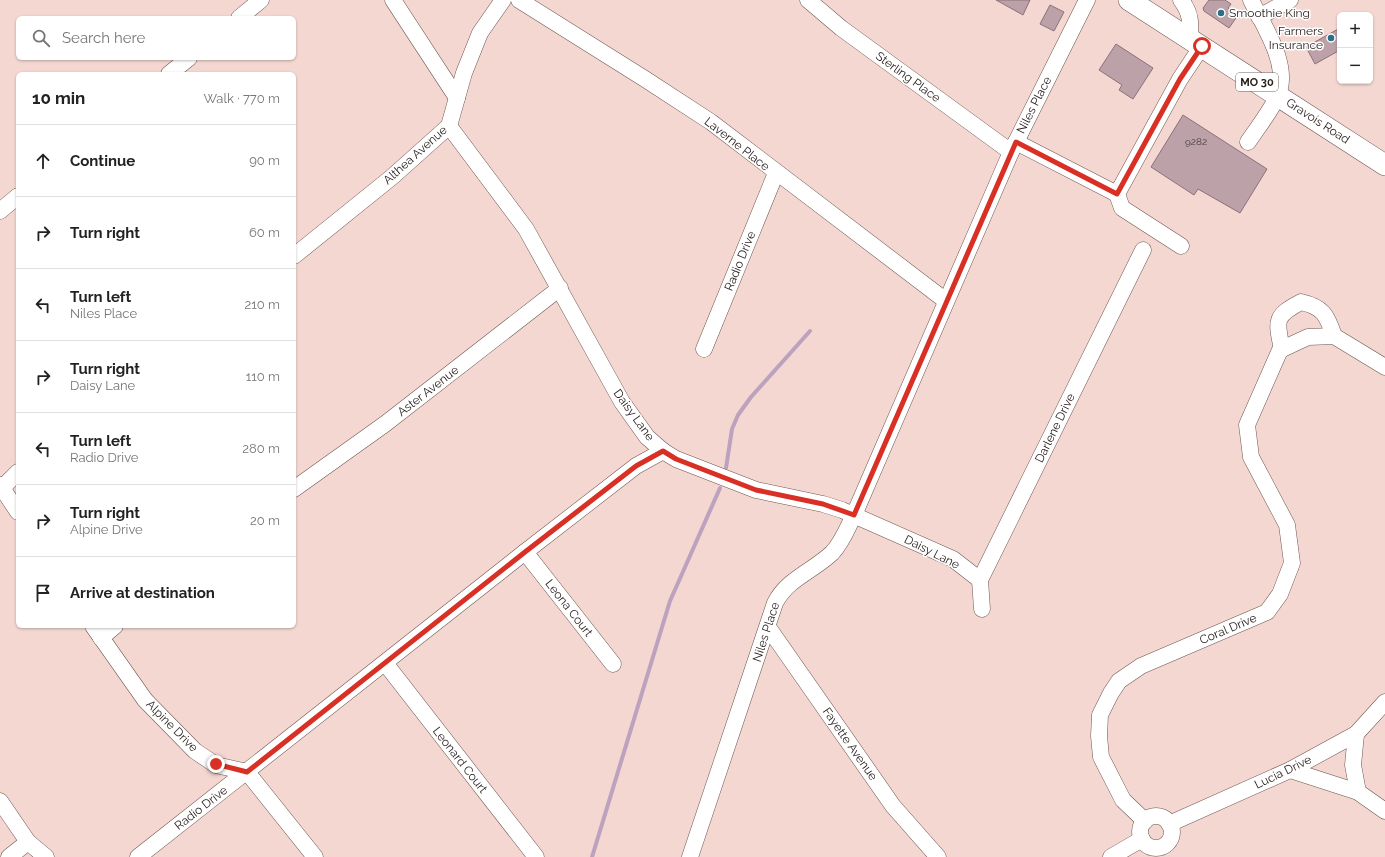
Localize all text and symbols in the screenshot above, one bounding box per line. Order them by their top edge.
place label: Smoothie King [1229,6,1310,20]
marker: Smoothie King [1216,8,1226,18]
map controls [1337,12,1373,84]
button: + [1337,12,1373,48]
search box [16,16,296,60]
place label: Farmers Insurance [1269,24,1323,52]
icon: search [30,27,52,49]
text: Search here [62,29,145,47]
marker: Farmers Insurance [1326,33,1336,43]
route start [1193,37,1211,55]
button: − [1337,48,1373,84]
street label: Sterling Place [873,49,943,105]
road number: MO 30 [1236,73,1278,91]
street label: Niles Place [1014,74,1054,136]
text: 10 min [32,88,85,108]
text: Walk · 770 m [203,91,280,106]
street label: Gravois Road [1284,95,1352,147]
street label: Laverne Place [702,114,772,174]
street label: Althea Avenue [380,123,450,187]
house number: 9282 [1185,136,1207,147]
icon: ahead [32,150,54,172]
text: Continue [70,152,135,170]
text: 90 m [249,153,280,168]
icon: right [32,222,54,244]
text: Turn right [70,224,140,242]
text: 60 m [249,225,280,240]
street label: Radio Drive [722,229,758,293]
text: Turn left [70,288,131,306]
icon: left [32,294,54,316]
text: 210 m [244,297,280,312]
text: Niles Place [70,306,137,321]
text: Turn right [70,360,140,378]
street label: Aster Avenue [395,363,461,419]
icon: right [32,366,54,388]
text: 110 m [246,369,280,384]
text: Daisy Lane [70,378,135,393]
street label: Daisy Lane [611,387,657,443]
street label: Darlene Drive [1032,391,1078,465]
text: Turn left [70,432,131,450]
icon: left [32,438,54,460]
text: 280 m [242,441,280,456]
text: Radio Drive [70,450,138,465]
text: Turn right [70,504,140,522]
icon: right [32,510,54,532]
text: 20 m [250,513,280,528]
text: Alpine Drive [70,522,143,537]
street label: Daisy Lane [902,532,962,572]
street label: Leona Court [542,577,596,639]
icon: arrive [32,582,54,604]
text: Arrive at destination [70,584,215,602]
street label: Niles Place [750,600,782,664]
street label: Coral Drive [1197,611,1259,647]
street label: Alpine Drive [143,697,201,755]
street label: Fayette Avenue [820,705,880,783]
street label: Leonard Court [430,724,490,796]
street label: Lucia Drive [1252,752,1314,792]
route end [207,755,225,773]
street label: Radio Drive [172,783,230,833]

